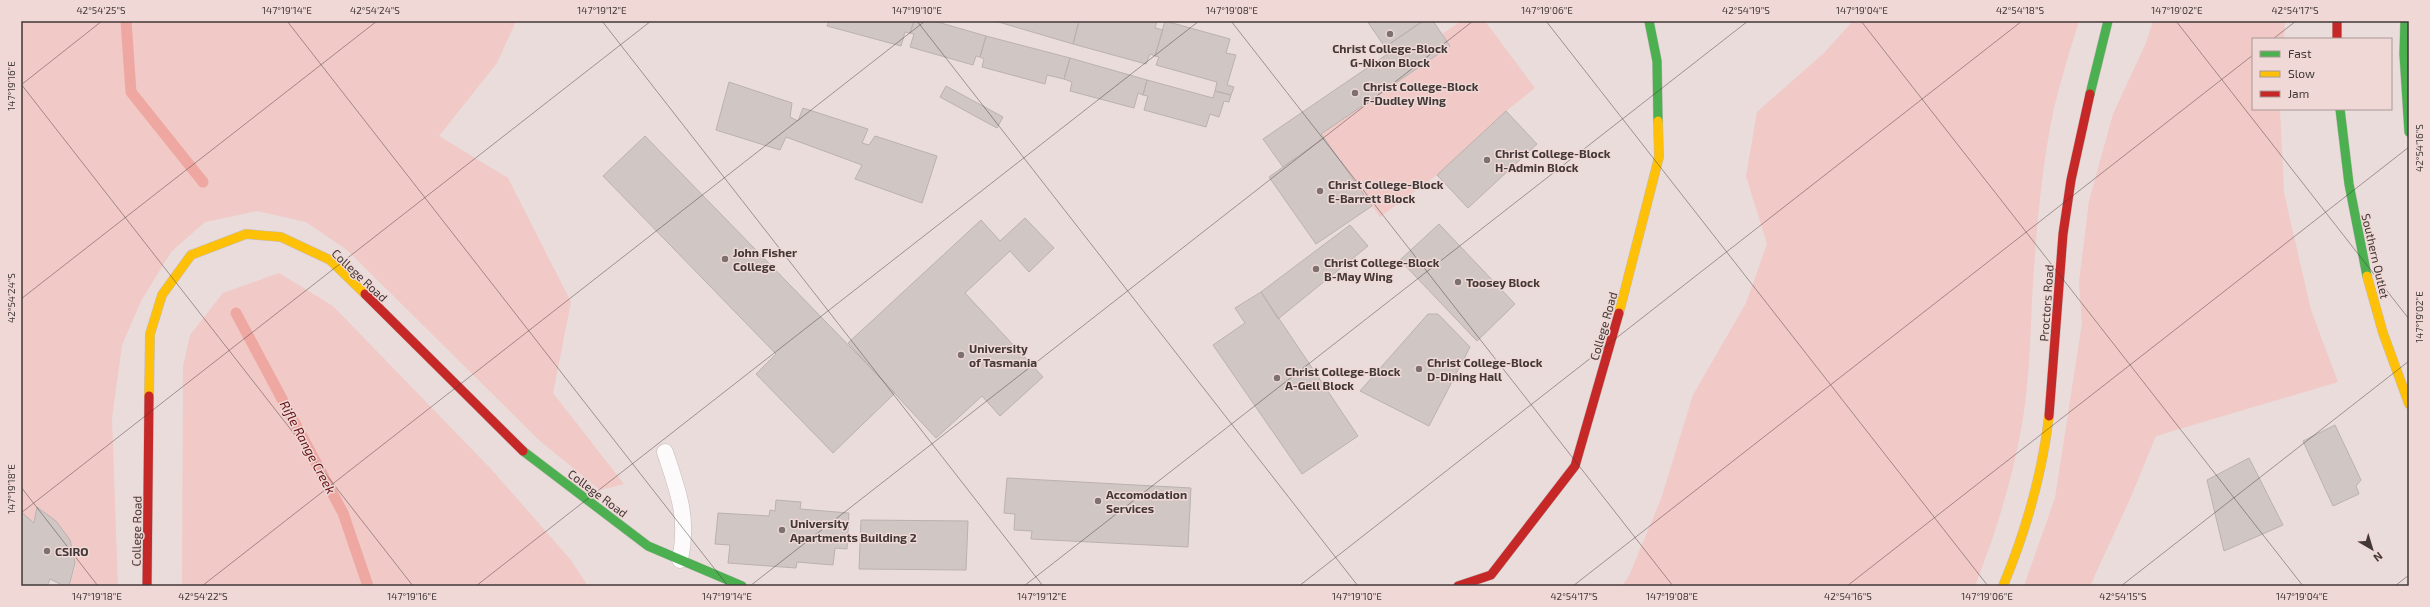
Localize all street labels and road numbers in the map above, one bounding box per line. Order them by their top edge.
street label: Southern Outlet [2359,212,2393,300]
street label: College Road [329,246,391,304]
street label: Proctors Road [2036,264,2056,342]
street label: College Road [1587,290,1619,362]
street label: College Road [566,466,630,520]
street label: College Road [128,496,144,566]

